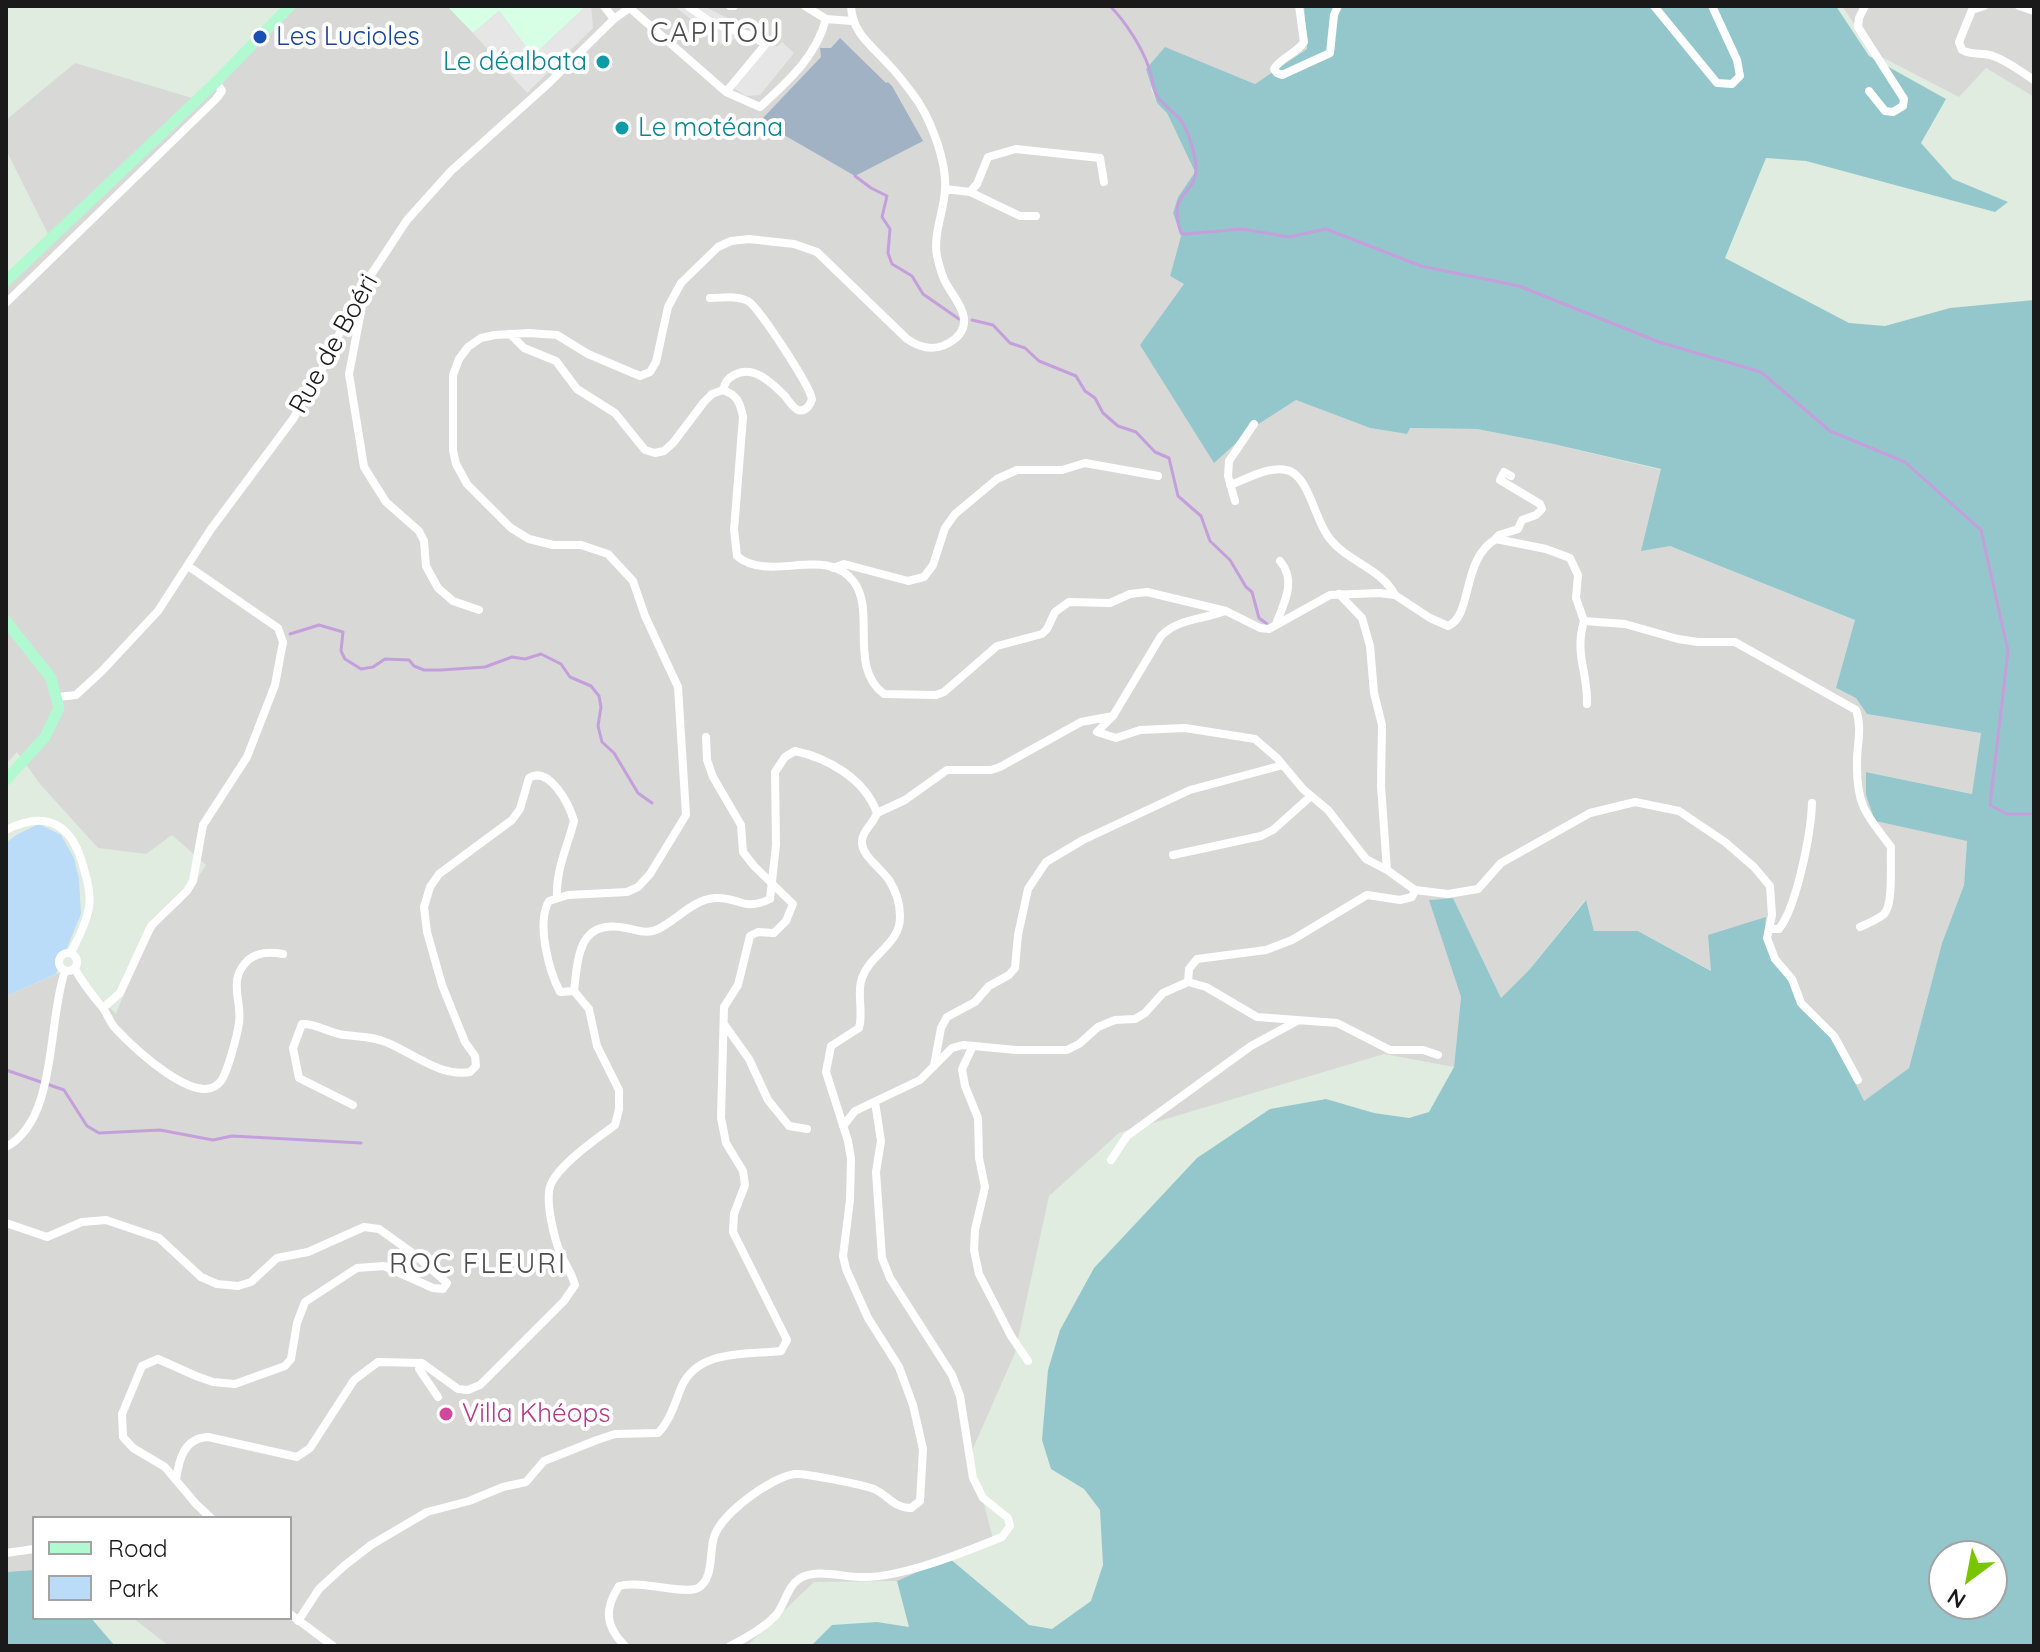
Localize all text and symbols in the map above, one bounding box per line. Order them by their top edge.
district label: CAPITOU [650,17,782,51]
place label: Les Lucioles [276,21,420,53]
marker: Les Lucioles [251,28,269,46]
place label: Le déalbata [443,46,587,78]
marker: Le déalbata [594,53,612,71]
place label: Le motéana [638,112,783,144]
marker: Le motéana [613,119,631,137]
street label: Rue de Boéri [283,269,385,419]
district label: ROC FLEURI [389,1248,567,1282]
place label: Villa Khéops [462,1398,610,1430]
marker: Villa Khéops [437,1405,455,1423]
legend [32,1516,292,1620]
text: Road [108,1533,168,1563]
north arrow [1928,1540,2008,1620]
text: Park [108,1573,159,1603]
text: N [1942,1583,1971,1615]

